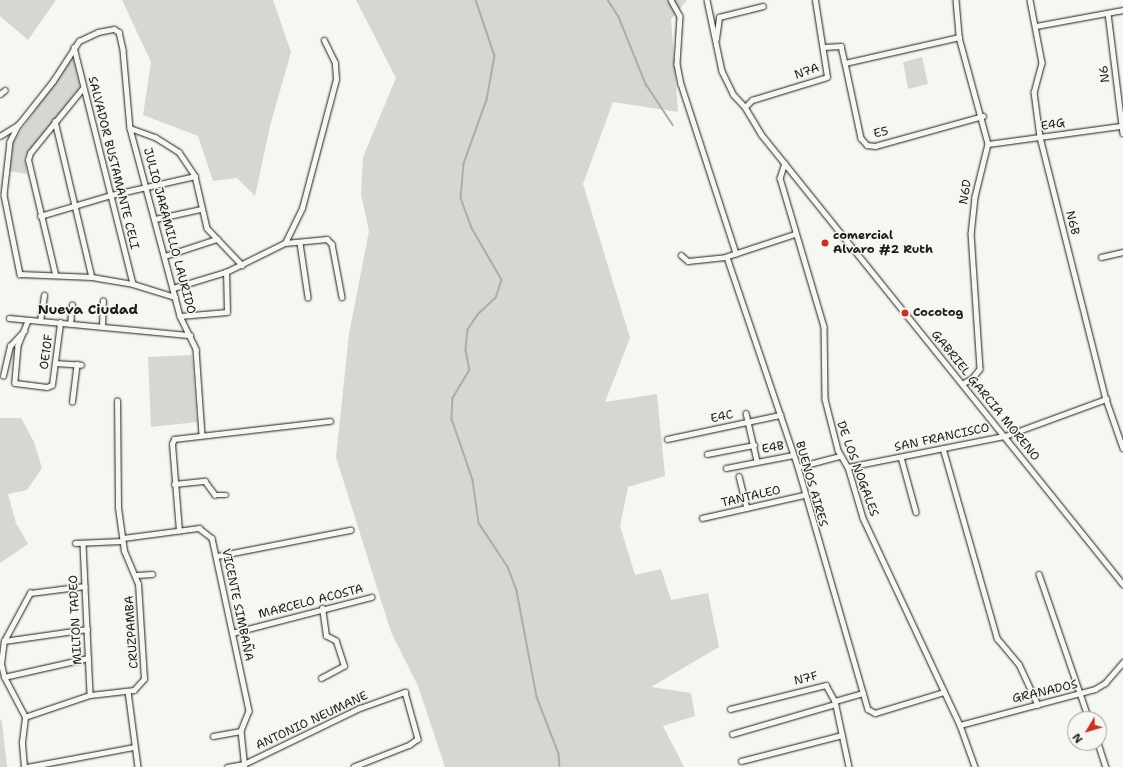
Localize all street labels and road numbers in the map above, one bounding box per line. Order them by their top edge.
street label: N7A [793,61,821,83]
street label: N6 [1097,64,1113,84]
street label: SALVADOR BUSTAMANTE CELI [85,75,141,251]
street label: E4G [1040,116,1066,134]
street label: E5 [872,124,890,142]
street label: JULIO JARAMILLO LAURIDO [140,146,198,316]
street label: N6D [957,178,975,206]
street label: N6B [1062,209,1082,237]
street label: GABRIEL GARCIA MORENO [928,328,1042,464]
street label: OE10F [37,333,57,371]
street label: E4C [709,408,735,426]
street label: DE LOS NOGALES [833,419,881,519]
street label: SAN FRANCISCO [893,421,991,455]
street label: E4B [761,439,785,457]
street label: BUENOS AIRES [792,440,830,528]
street label: TANTALEO [720,483,782,511]
street label: VICENTE SIMBAÑA [218,547,256,663]
street label: MILTON TADEO [66,575,86,665]
street label: MARCELO ACOSTA [257,582,365,622]
street label: CRUZPAMBA [122,595,142,669]
street label: N7F [793,669,819,689]
street label: GRANADOS [1011,677,1079,707]
street label: ANTONIO NEUMANE [254,689,370,753]

